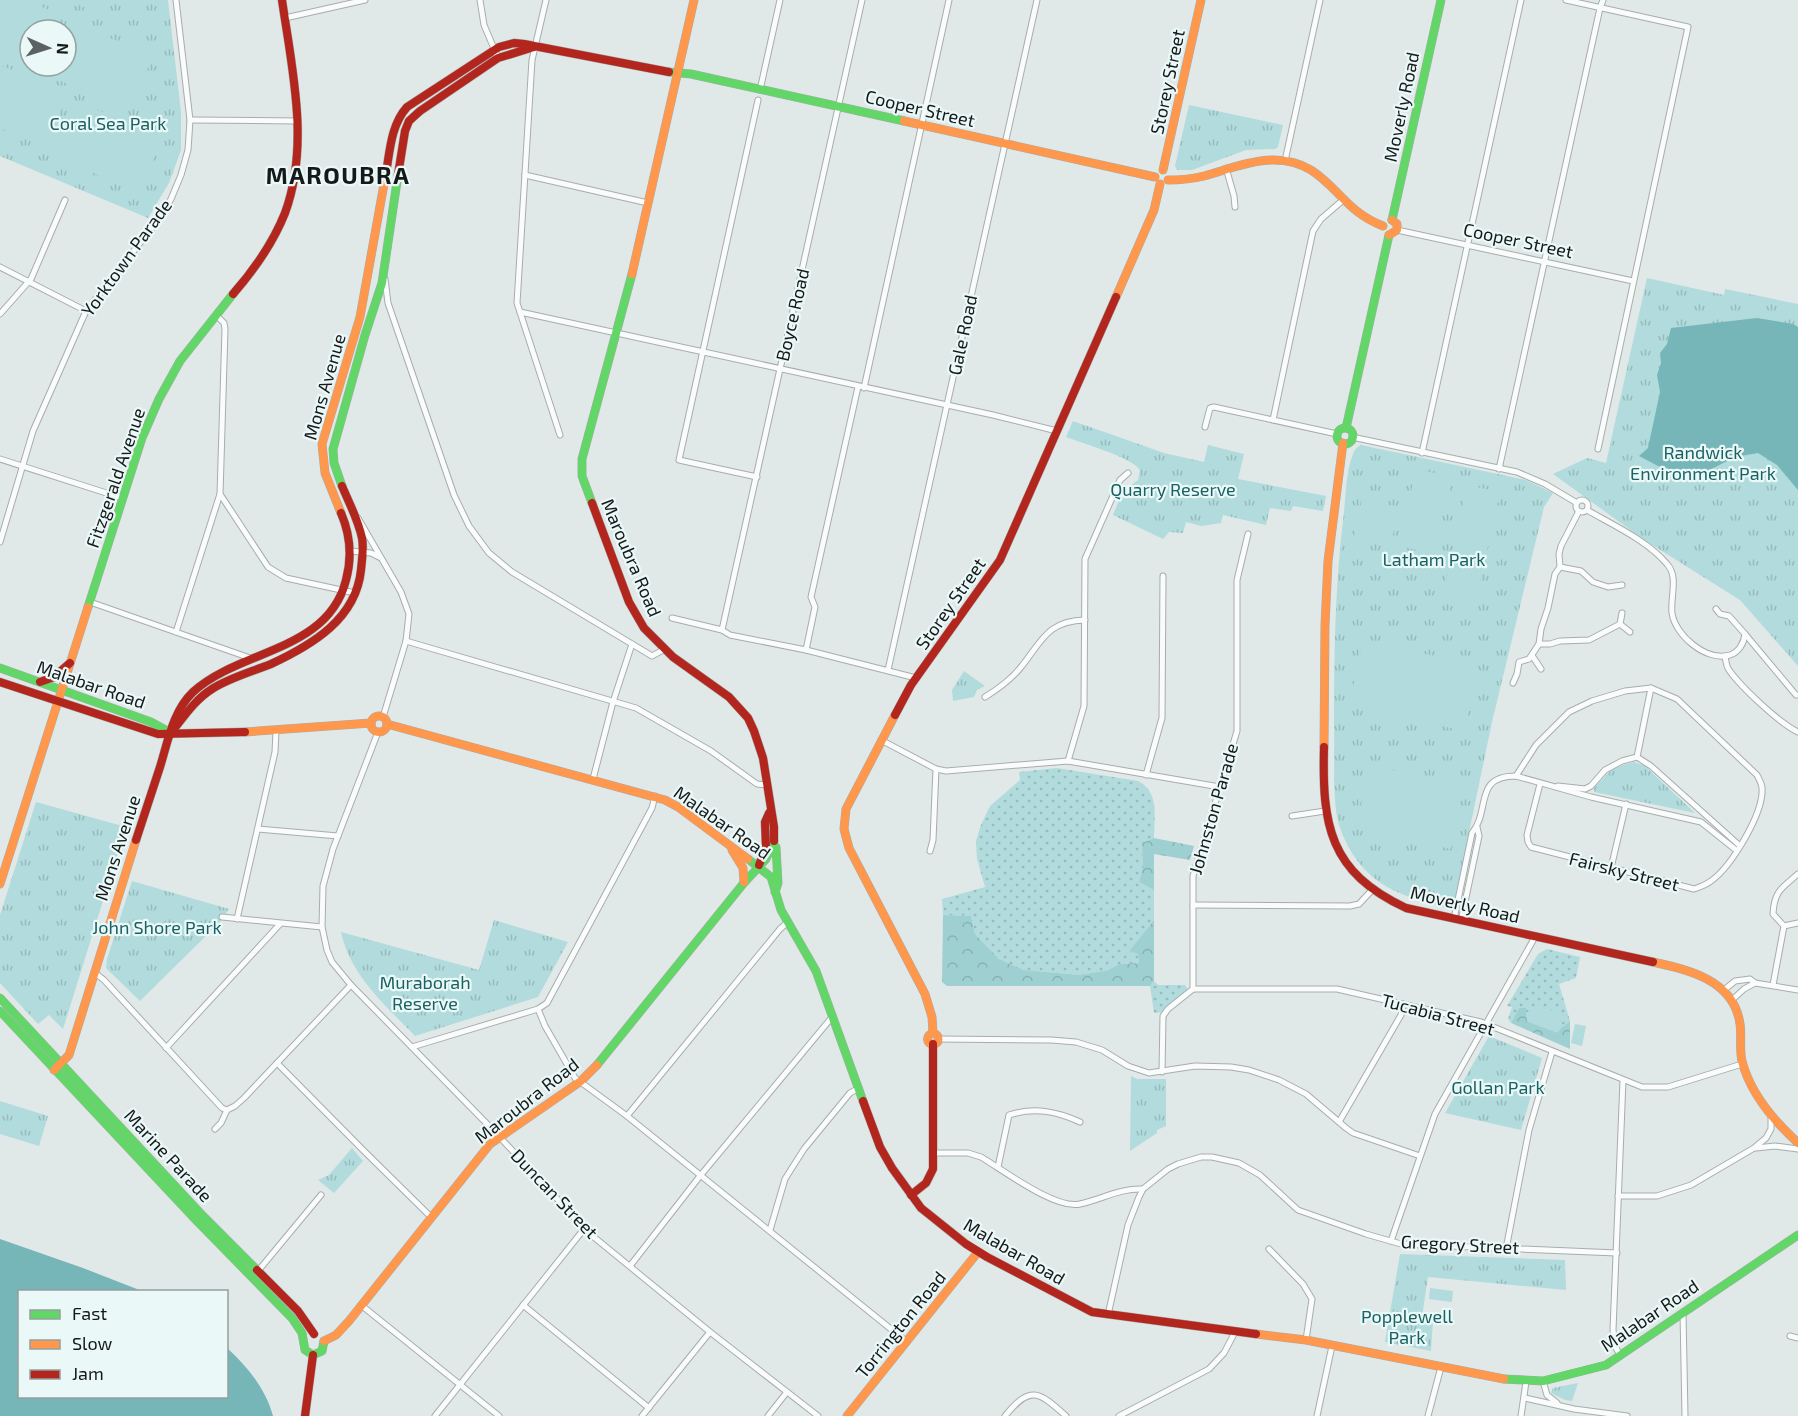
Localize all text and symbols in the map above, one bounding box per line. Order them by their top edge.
north arrow [18,18,78,78]
street label: Storey Street [1145,27,1189,136]
text: N [54,43,73,55]
street label: Moverly Road [1379,50,1423,164]
street label: Cooper Street [863,85,977,131]
park label: Coral Sea Park [50,112,166,134]
district label: MAROUBRA [266,160,410,189]
street label: Yorktown Parade [76,195,176,320]
street label: Cooper Street [1461,218,1575,262]
street label: Boyce Road [771,266,813,363]
street label: Gale Road [943,293,981,377]
street label: Mons Avenue [298,331,350,442]
street label: Fitzgerald Avenue [81,405,149,551]
park label: Randwick Environment Park [1630,441,1776,484]
park label: Quarry Reserve [1110,478,1236,500]
street label: Maroubra Road [597,495,667,620]
park label: Latham Park [1383,548,1485,570]
street label: Storey Street [911,553,990,653]
street label: Malabar Road [34,655,148,713]
street label: Johnston Parade [1184,741,1242,877]
street label: Malabar Road [670,781,775,864]
street label: Mons Avenue [90,792,144,903]
street label: Fairsky Street [1567,847,1682,895]
street label: Moverly Road [1408,881,1522,927]
park label: John Shore Park [92,916,222,938]
park label: Muraborah Reserve [379,971,471,1014]
street label: Tucabia Street [1379,988,1497,1040]
street label: Maroubra Road [470,1053,583,1148]
park label: Gollan Park [1451,1076,1545,1098]
street label: Marine Parade [120,1104,217,1206]
street label: Duncan Street [507,1144,603,1243]
street label: Malabar Road [960,1213,1069,1289]
street label: Gregory Street [1400,1230,1520,1258]
street label: Torrington Road [850,1267,950,1382]
street label: Malabar Road [1596,1274,1703,1356]
legend [18,1290,228,1398]
text: Fast [72,1302,107,1324]
park label: Popplewell Park [1361,1305,1454,1348]
text: Slow [72,1332,113,1354]
text: Jam [72,1362,104,1384]

